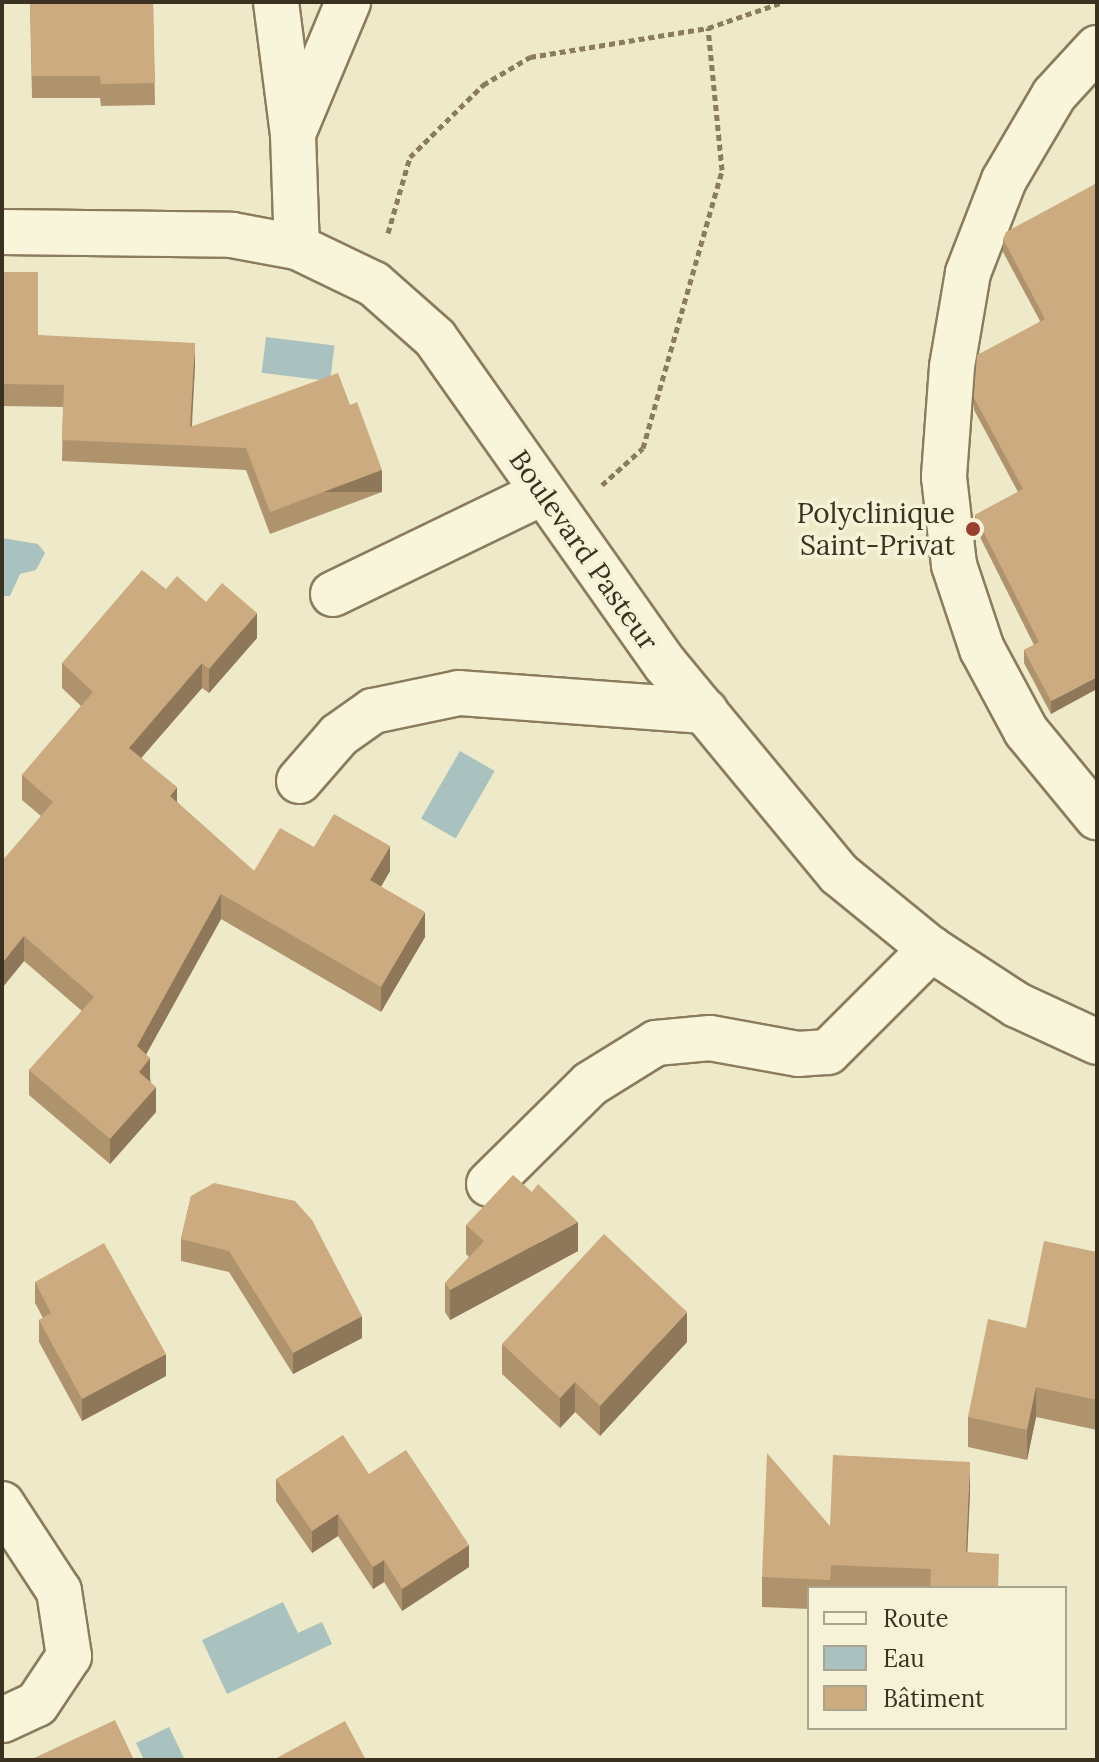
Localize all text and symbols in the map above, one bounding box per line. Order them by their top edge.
street label: Boulevard Pasteur [502,443,666,657]
place label: Polyclinique Saint-Privat [797,496,955,562]
marker: Polyclinique Saint-Privat [962,518,984,540]
legend [807,1586,1067,1730]
text: Route [883,1603,949,1634]
text: Eau [883,1643,925,1674]
text: Bâtiment [883,1683,984,1714]

